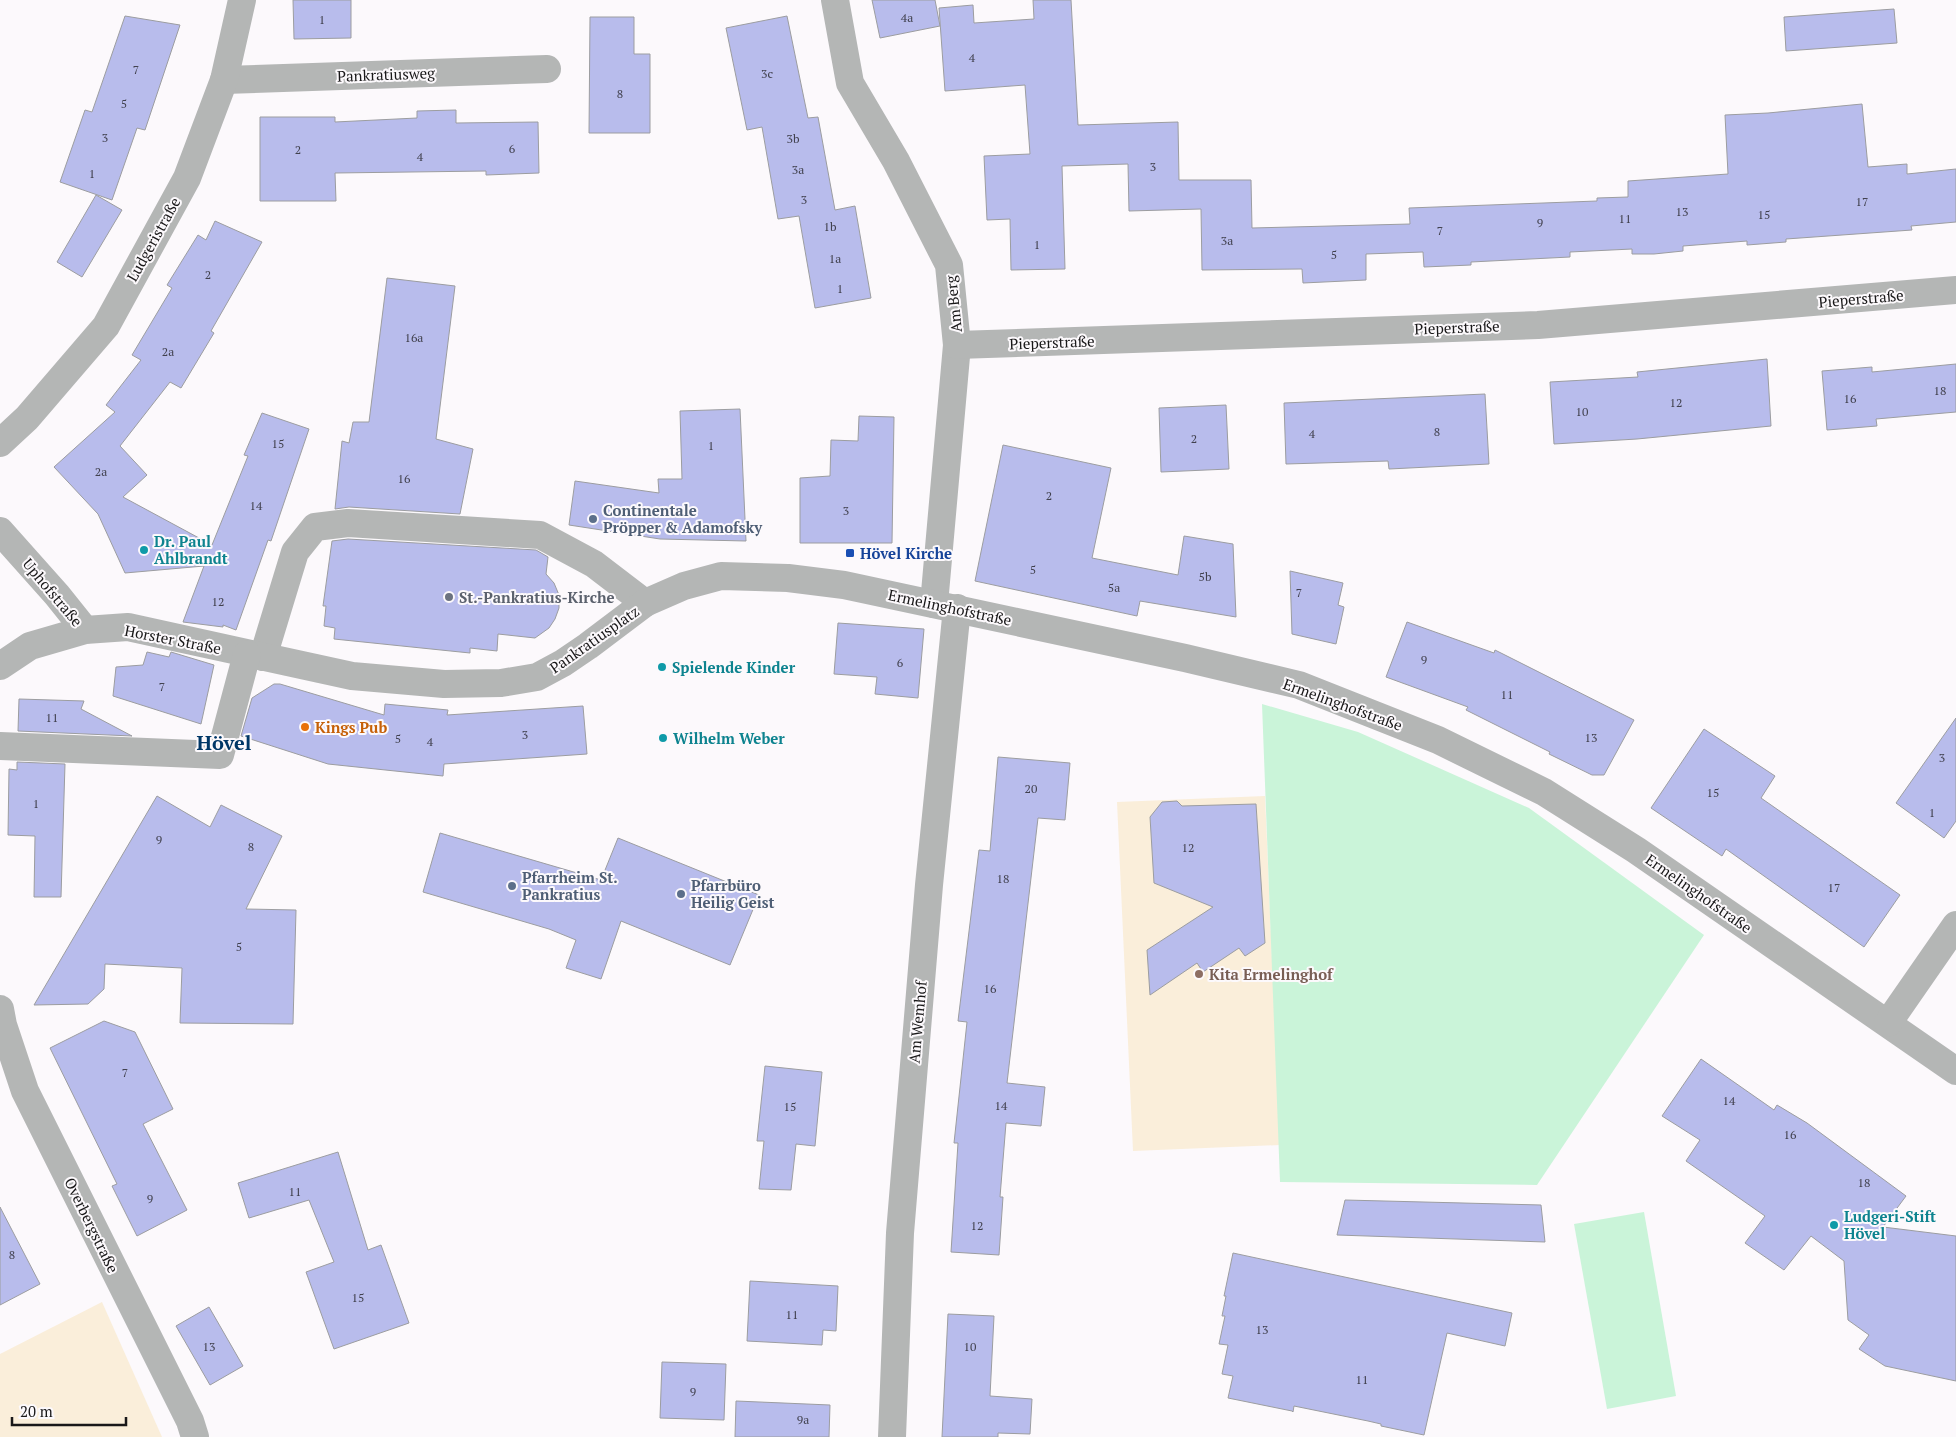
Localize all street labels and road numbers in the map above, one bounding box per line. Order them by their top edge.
street label: Pankratiusweg [337,62,436,86]
street label: Ludgeristraße [122,193,184,285]
street label: Am Berg [940,273,966,334]
street label: Pieperstraße [1818,284,1904,312]
street label: Pieperstraße [1414,316,1500,338]
street label: Pieperstraße [1009,331,1095,353]
street label: Uphofstraße [19,554,87,630]
street label: Ermelinghofstraße [887,584,1013,630]
street label: Pankratiusplatz [545,601,643,677]
street label: Horster Straße [123,620,223,658]
street label: Ermelinghofstraße [1281,673,1405,735]
street label: Ermelinghofstraße [1642,849,1756,937]
street label: Am Wemhof [903,979,931,1064]
street label: Overbergstraße [60,1174,124,1276]

